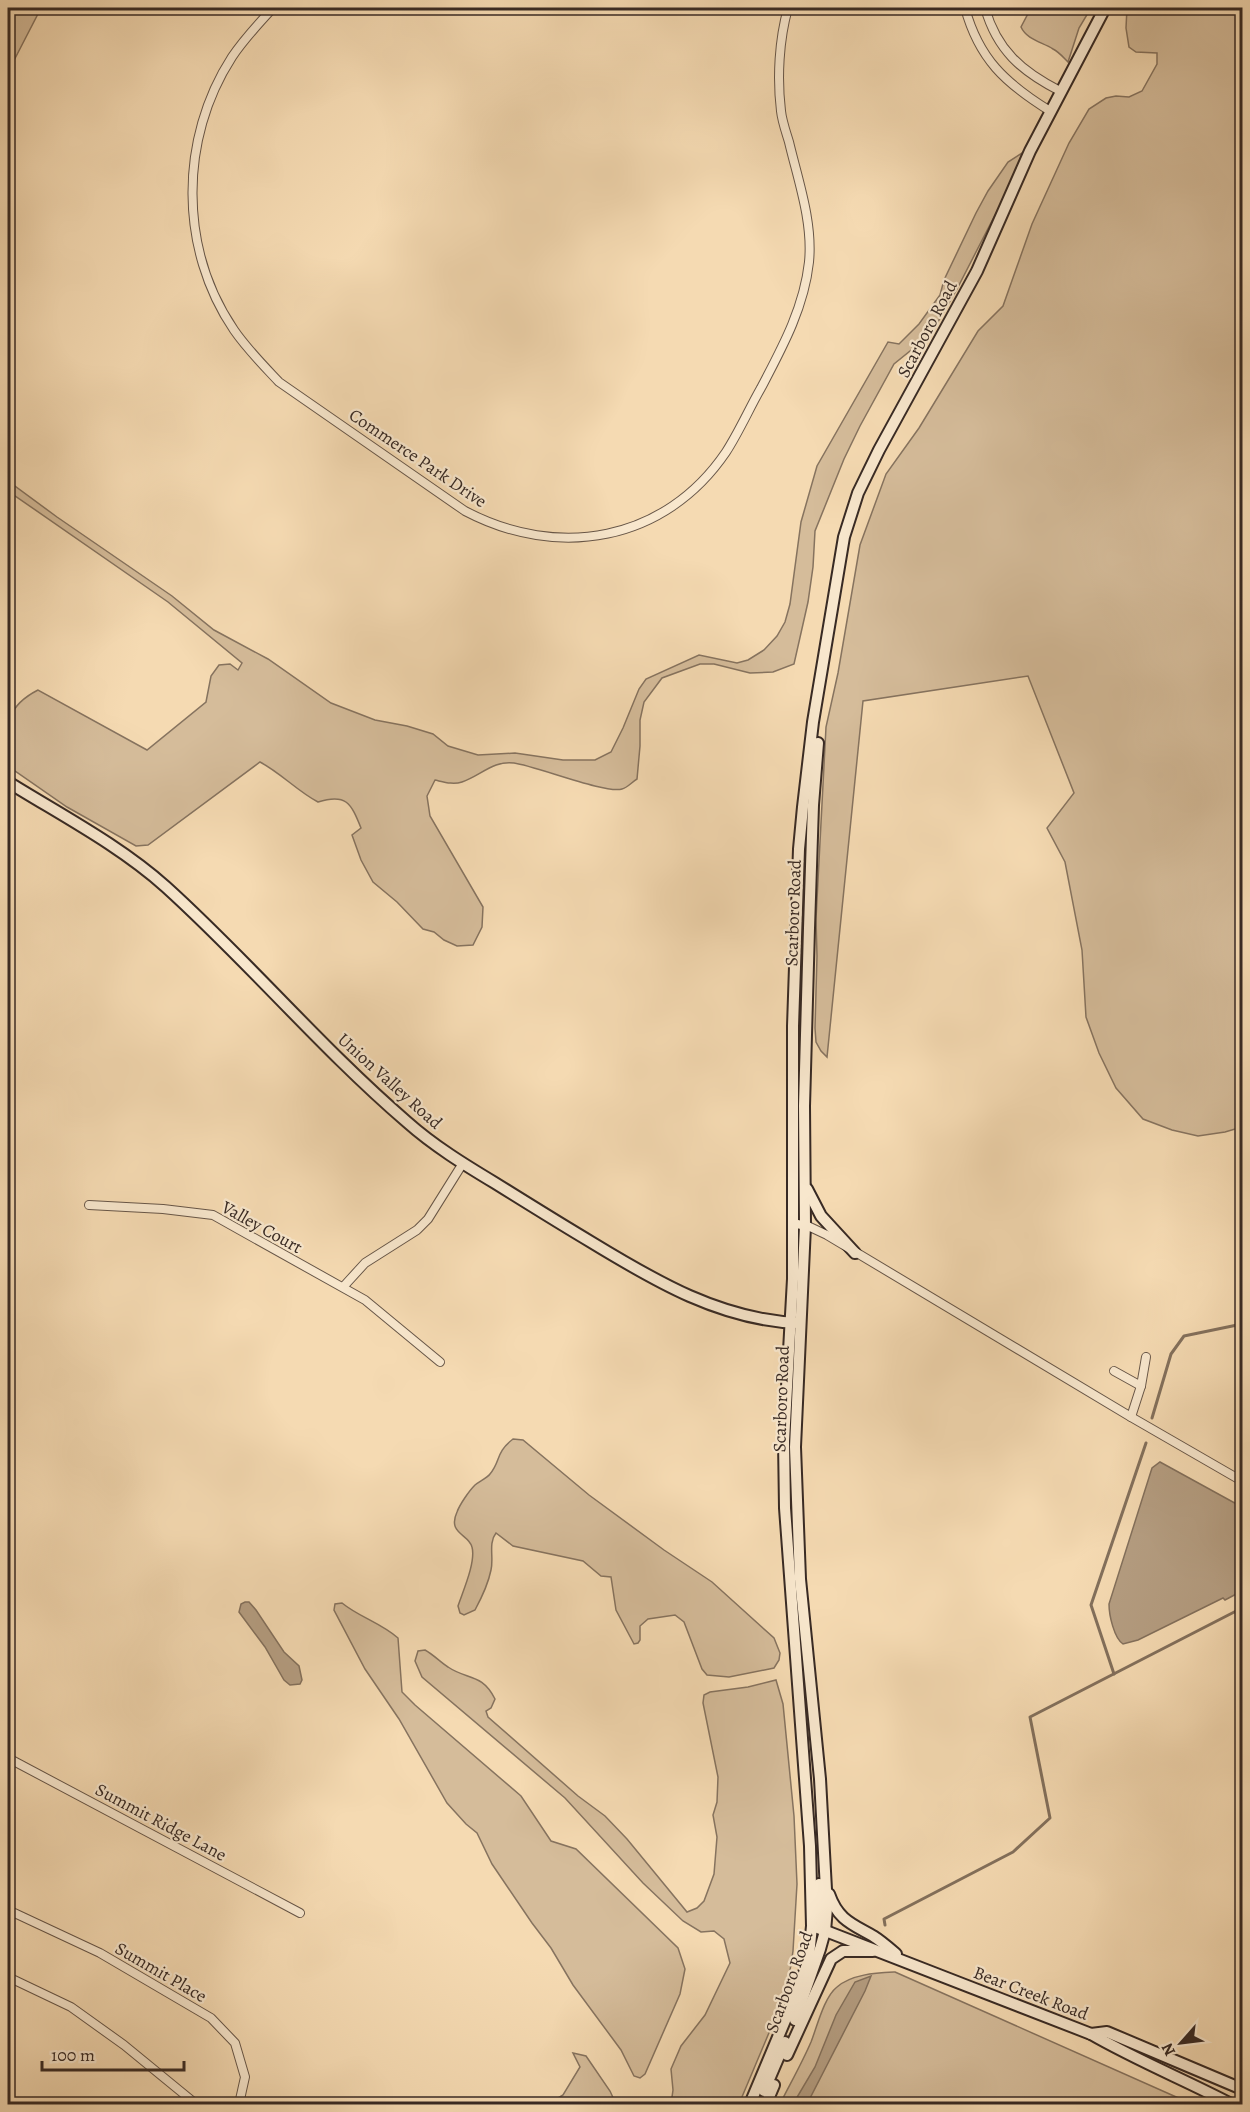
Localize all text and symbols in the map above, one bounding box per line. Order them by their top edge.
street label: Scarboro Road [891,276,963,382]
street label: Commerce Park Drive [344,403,492,513]
street label: Scarboro Road [779,859,807,967]
street label: Union Valley Road [333,1028,448,1135]
street label: Valley Court [216,1194,307,1259]
street label: Scarboro Road [767,1345,795,1453]
street label: Summit Ridge Lane [91,1777,231,1867]
street label: Scarboro Road [759,1927,819,2036]
street label: Summit Place [111,1936,211,2008]
street label: Bear Creek Road [970,1960,1092,2026]
north arrow [1151,2013,1211,2073]
scale bar [42,2034,184,2072]
text: N [1156,2039,1181,2060]
text: 100 m [51,2043,95,2067]

